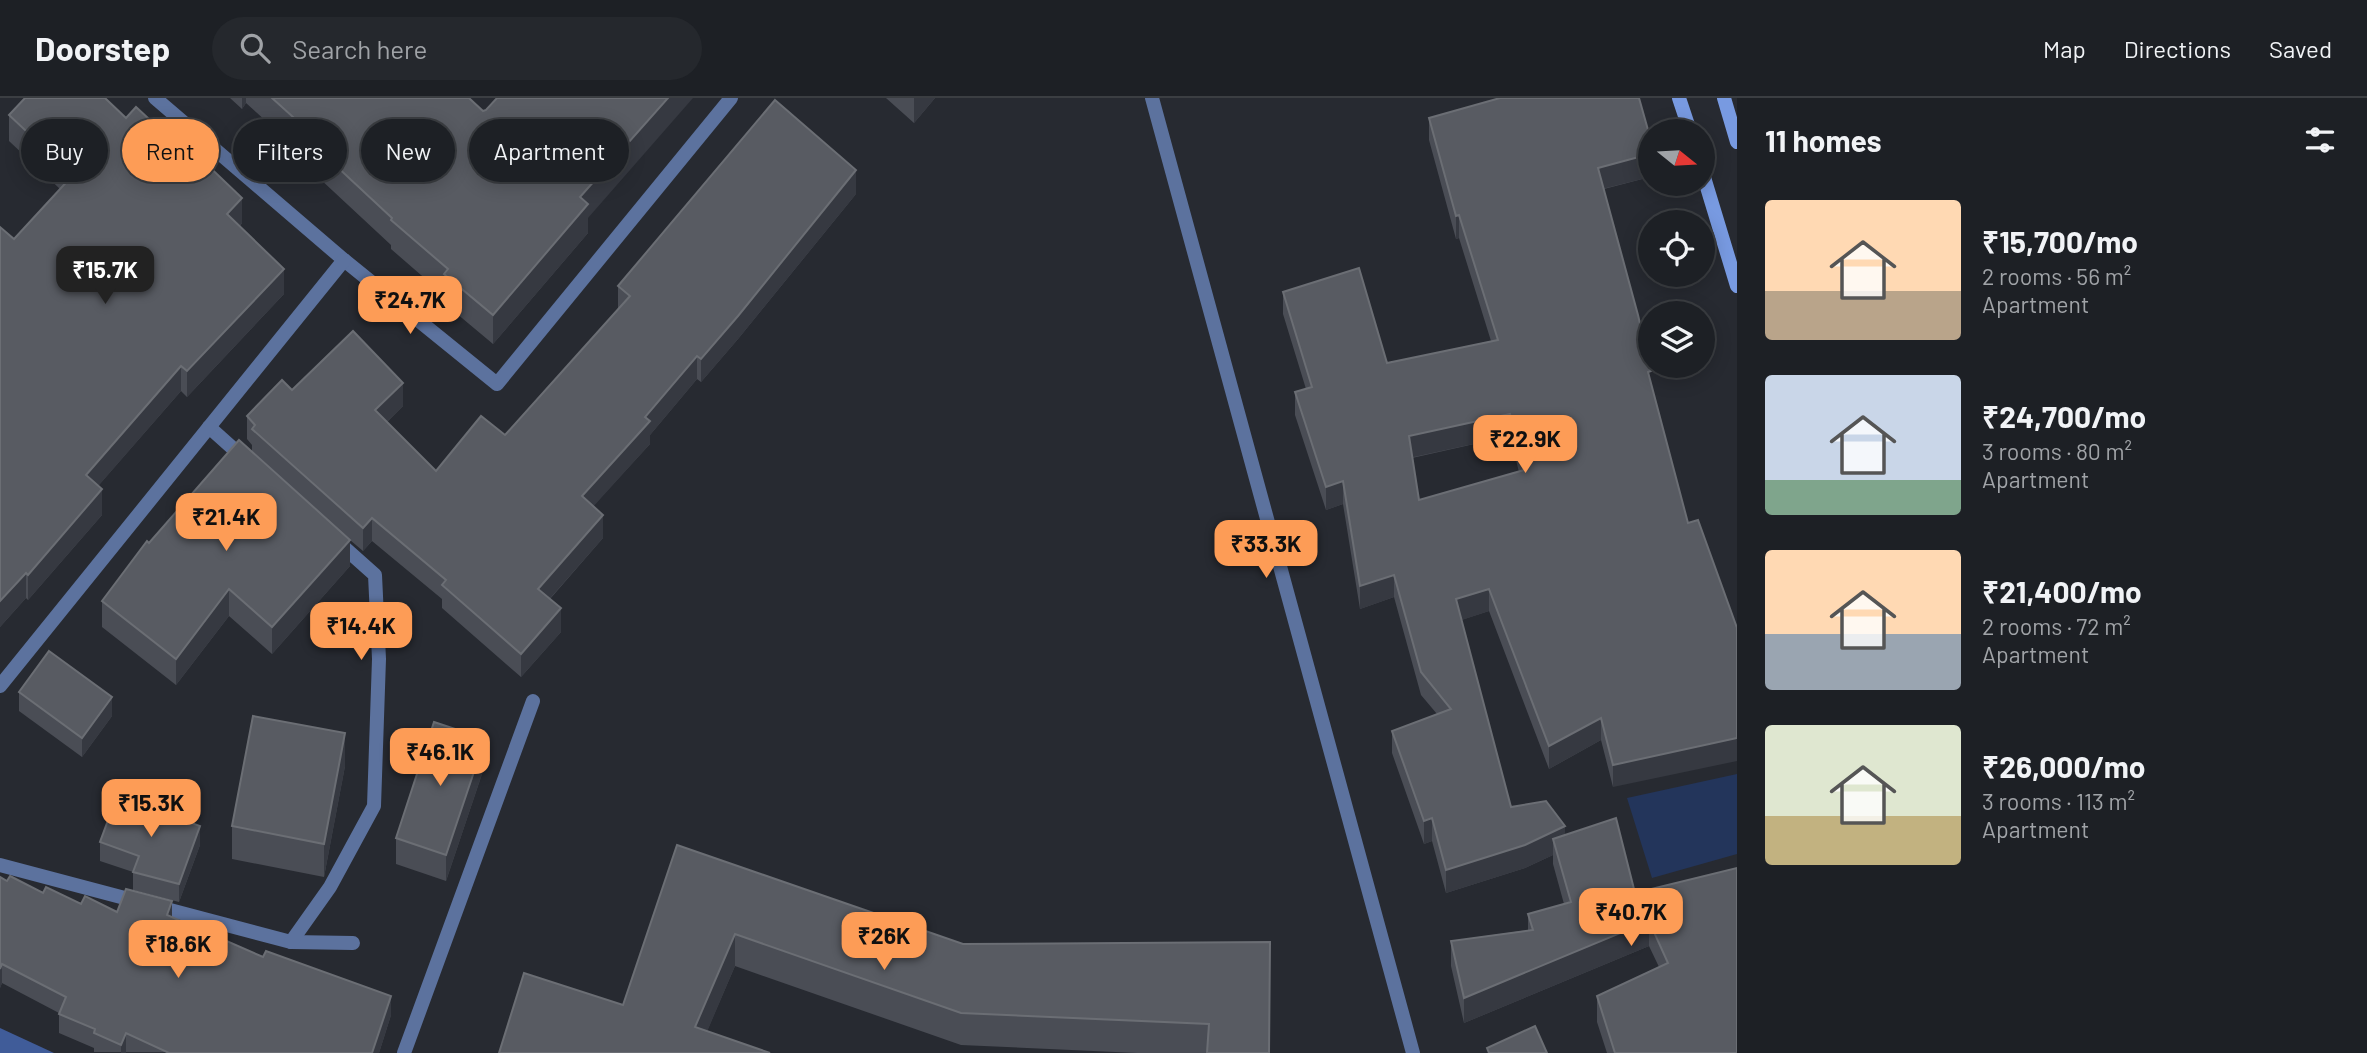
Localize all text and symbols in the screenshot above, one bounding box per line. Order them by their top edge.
search box [212,17,702,80]
text: Doorstep [35,28,170,68]
icon: search [236,29,274,67]
text: Search here [292,33,427,64]
text: Map [2043,34,2086,63]
text: Directions [2124,34,2231,63]
text: Saved [2269,34,2332,63]
chip: Buy [21,119,108,182]
chip: Rent [122,119,219,182]
chip: Filters [233,119,347,182]
chip: New [361,119,455,182]
chip: Apartment [469,119,629,182]
north arrow [1638,119,1715,196]
map controls [1638,119,1715,378]
icon: filters [2301,121,2339,159]
text: 11 homes [1765,122,1882,158]
button: locate [1638,210,1715,287]
text: ₹15,700/mo [1982,223,2138,259]
icon: home [1821,228,1905,312]
pin: ₹15.7K [48,246,162,306]
text: ₹15.7K [72,255,138,283]
text: 2 rooms · 56 m² [1982,262,2131,290]
pin: ₹24.7K [353,276,467,336]
text: ₹24.7K [374,285,446,313]
text: Apartment [1982,290,2089,318]
button: layers [1638,301,1715,378]
text: ₹24,700/mo [1982,398,2146,434]
icon: home [1821,403,1905,487]
pin: ₹22.9K [1468,416,1582,475]
text: ₹22.9K [1489,424,1561,452]
text: 3 rooms · 80 m² [1982,437,2132,465]
text: Apartment [1982,465,2089,493]
pin: ₹21.4K [169,494,283,553]
text: ₹21.4K [192,502,260,530]
pin: ₹33.3K [1209,520,1323,580]
text: ₹33.3K [1230,529,1302,557]
text: ₹21,400/mo [1982,573,2142,609]
icon: home [1821,578,1905,662]
pin: ₹14.4K [304,602,418,662]
text: ₹14.4K [326,611,396,639]
text: 2 rooms · 72 m² [1982,612,2131,640]
text: Apartment [1982,640,2089,668]
pin: ₹46.1K [383,728,497,788]
text: ₹46.1K [406,737,474,765]
text: ₹26,000/mo [1982,748,2146,784]
icon: home [1821,753,1905,837]
pin: ₹15.3K [94,780,208,839]
text: 3 rooms · 113 m² [1982,787,2135,815]
text: ₹15.3K [118,788,184,816]
text: Apartment [1982,815,2089,843]
pin: ₹40.7K [1574,888,1688,948]
text: ₹40.7K [1595,897,1667,925]
pin: ₹26K [843,912,925,972]
pin: ₹18.6K [121,920,235,980]
text: ₹26K [858,921,910,949]
text: ₹18.6K [145,929,211,957]

